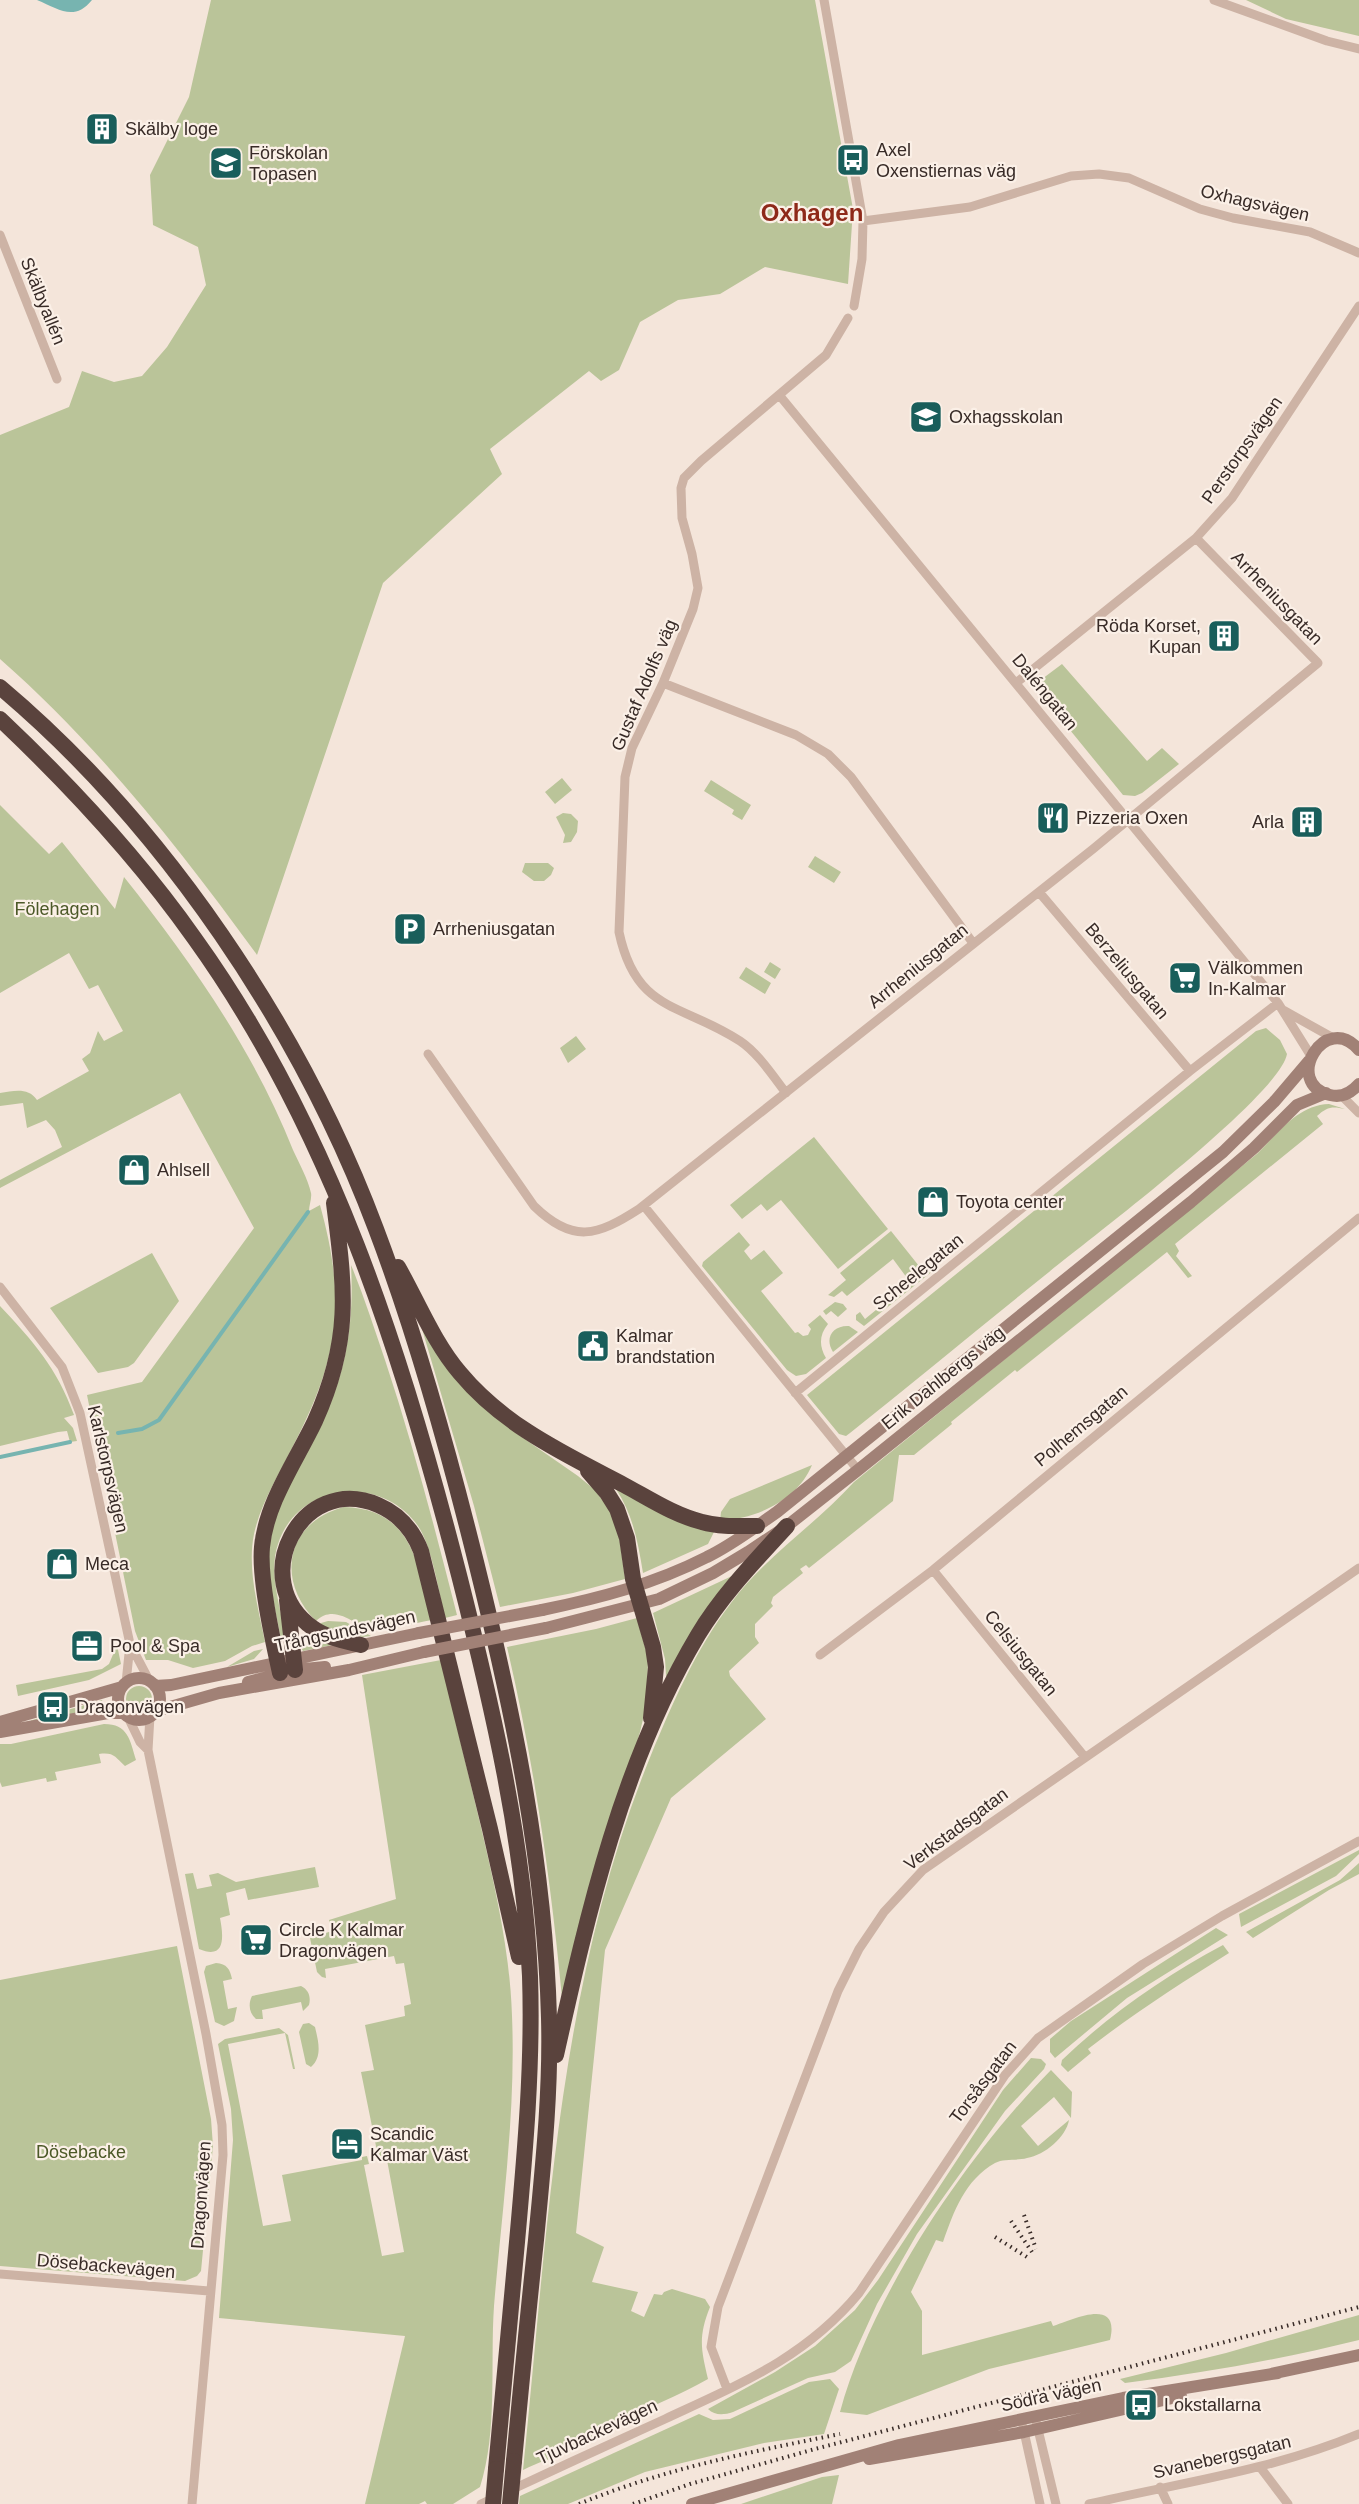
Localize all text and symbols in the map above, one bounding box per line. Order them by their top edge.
building icon: Skälby loge [84,111,120,147]
place label: Skälby loge [125,119,218,139]
place label: Axel Oxenstiernas väg [876,140,1016,181]
bus stop icon: Axel Oxenstiernas väg [835,142,871,178]
place label: Förskolan Topasen [249,143,328,184]
school or university icon: Förskolan Topasen [208,145,244,181]
street label: Oxhagsvägen [1199,181,1311,225]
district label: Oxhagen [761,199,863,226]
street label: Skälbyallén [16,255,70,347]
street label: Perstorpsvägen [1198,393,1286,507]
school or university icon: Oxhagsskolan [908,399,944,435]
place label: Oxhagsskolan [949,407,1063,427]
street label: Arrheniusgatan [1227,547,1327,649]
street label: Gustaf Adolfs väg [607,616,681,754]
place label: Röda Korset, Kupan [1096,616,1201,657]
building icon: Röda Korset, Kupan [1206,618,1242,654]
street label: Daléngatan [1008,650,1082,734]
restaurant icon: Pizzeria Oxen [1035,800,1071,836]
building icon: Arla [1289,804,1325,840]
place label: Pizzeria Oxen [1076,808,1188,828]
place label: Arla [1252,812,1285,832]
park label: Fölehagen [14,899,100,919]
parking icon: Arrheniusgatan [392,911,428,947]
place label: Arrheniusgatan [433,919,555,939]
street label: Berzeliusgatan [1081,919,1173,1023]
street label: Arrheniusgatan [864,920,972,1012]
place label: Välkommen In-Kalmar [1208,958,1303,999]
supermarket icon: Välkommen In-Kalmar [1167,960,1203,996]
shop icon: Ahlsell [116,1152,152,1188]
place label: Ahlsell [157,1160,210,1180]
shop icon: Toyota center [915,1184,951,1220]
place label: Toyota center [956,1192,1064,1212]
street label: Scheelegatan [869,1230,967,1314]
street label: Erik Dahlbergs väg [878,1322,1008,1434]
place label: Kalmar brandstation [616,1326,715,1367]
public building icon: Kalmar brandstation [575,1328,611,1364]
street label: Polhemsgatan [1030,1381,1132,1471]
street label: Karlstorpsvägen [84,1403,132,1535]
shop icon: Meca [44,1546,80,1582]
place label: Meca [85,1554,130,1574]
street label: Trångsundsvägen [273,1606,417,1656]
street label: Celsiusgatan [980,1606,1062,1700]
office icon: Pool & Spa [69,1628,105,1664]
place label: Pool & Spa [110,1636,201,1656]
bus stop icon: Dragonvägen [35,1689,71,1725]
place label: Dragonvägen [76,1697,184,1717]
street label: Verkstadsgatan [900,1784,1012,1874]
place label: Circle K Kalmar Dragonvägen [279,1920,404,1961]
supermarket icon: Circle K Kalmar Dragonvägen [238,1922,274,1958]
street label: Torsåsgatan [946,2037,1020,2127]
place label: Scandic Kalmar Väst [370,2124,468,2165]
hotel icon: Scandic Kalmar Väst [329,2126,365,2162]
street label: Dragonvägen [187,2140,215,2250]
park label: Dösebacke [36,2142,126,2162]
street label: Dösebackevägen [36,2250,176,2282]
street label: Södra vägen [999,2375,1103,2415]
bus stop icon: Lokstallarna [1123,2387,1159,2423]
street label: Tjuvbackevägen [533,2395,661,2469]
place label: Lokstallarna [1164,2395,1262,2415]
street label: Svanebergsgatan [1151,2431,1293,2483]

